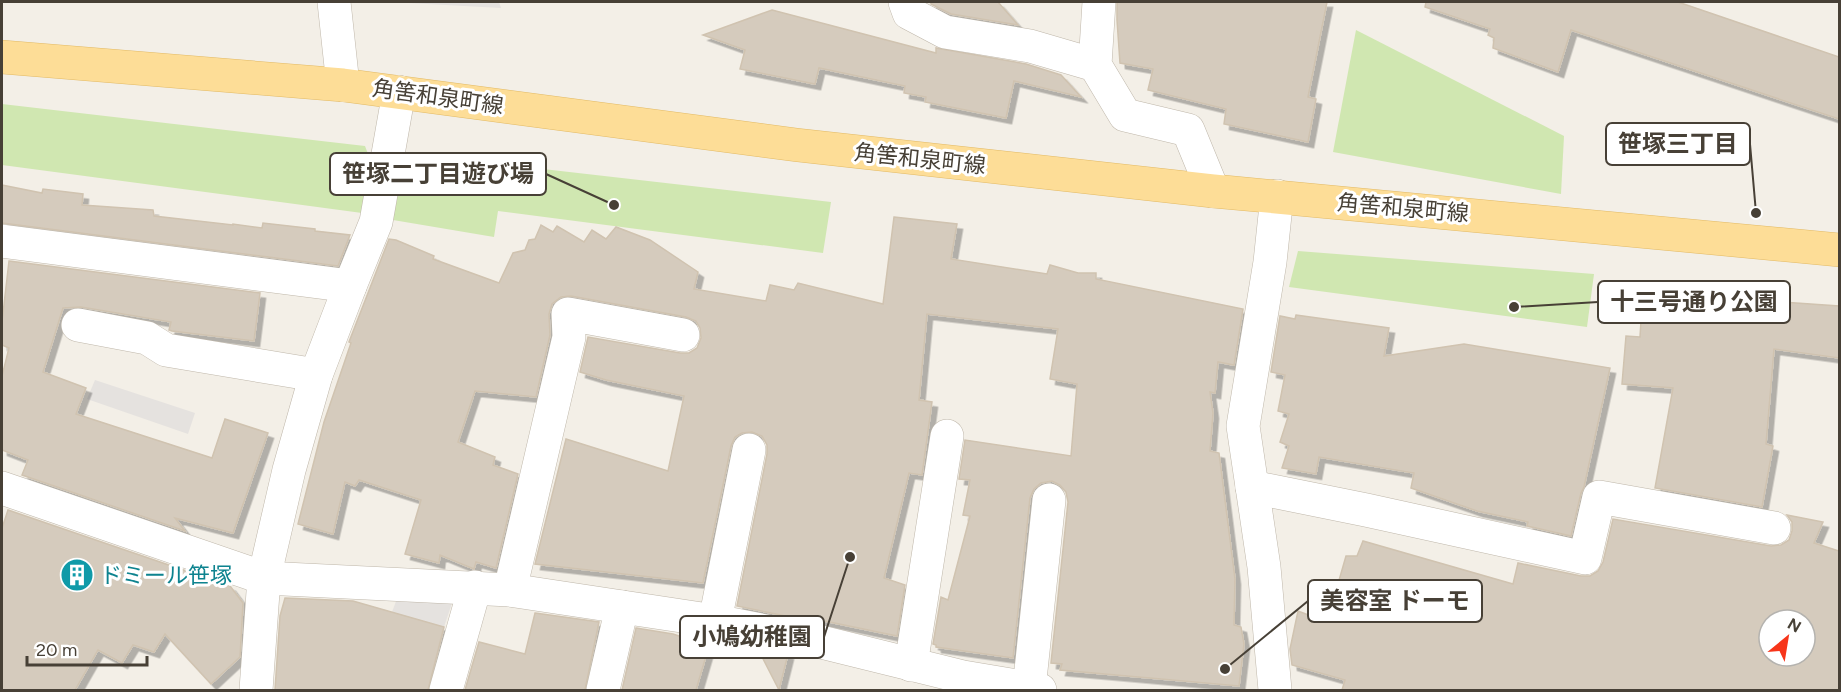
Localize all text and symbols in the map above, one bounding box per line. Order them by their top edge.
street label: 角筈和泉町線 [371,74,505,120]
callout: 笹塚三丁目 [1606,123,1750,165]
text: 笹塚三丁目 [1618,129,1738,158]
street label: 角筈和泉町線 [853,139,987,179]
callout: 笹塚二丁目遊び場 [330,153,546,195]
text: 笹塚二丁目遊び場 [342,159,534,188]
street label: 角筈和泉町線 [1336,189,1470,227]
callout: 十三号通り公園 [1598,281,1790,323]
text: 十三号通り公園 [1610,287,1778,316]
building icon: ドミール笹塚 [59,557,95,593]
place label: ドミール笹塚 [100,562,232,589]
callout: 美容室 ドーモ [1308,580,1482,622]
text: 美容室 ドーモ [1320,586,1470,615]
north arrow [1757,608,1817,668]
text: N [1784,614,1804,637]
callout: 小鳩幼稚園 [680,616,824,658]
text: 小鳩幼稚園 [692,622,812,651]
scale bar [27,629,147,667]
text: 20 m [36,639,77,661]

